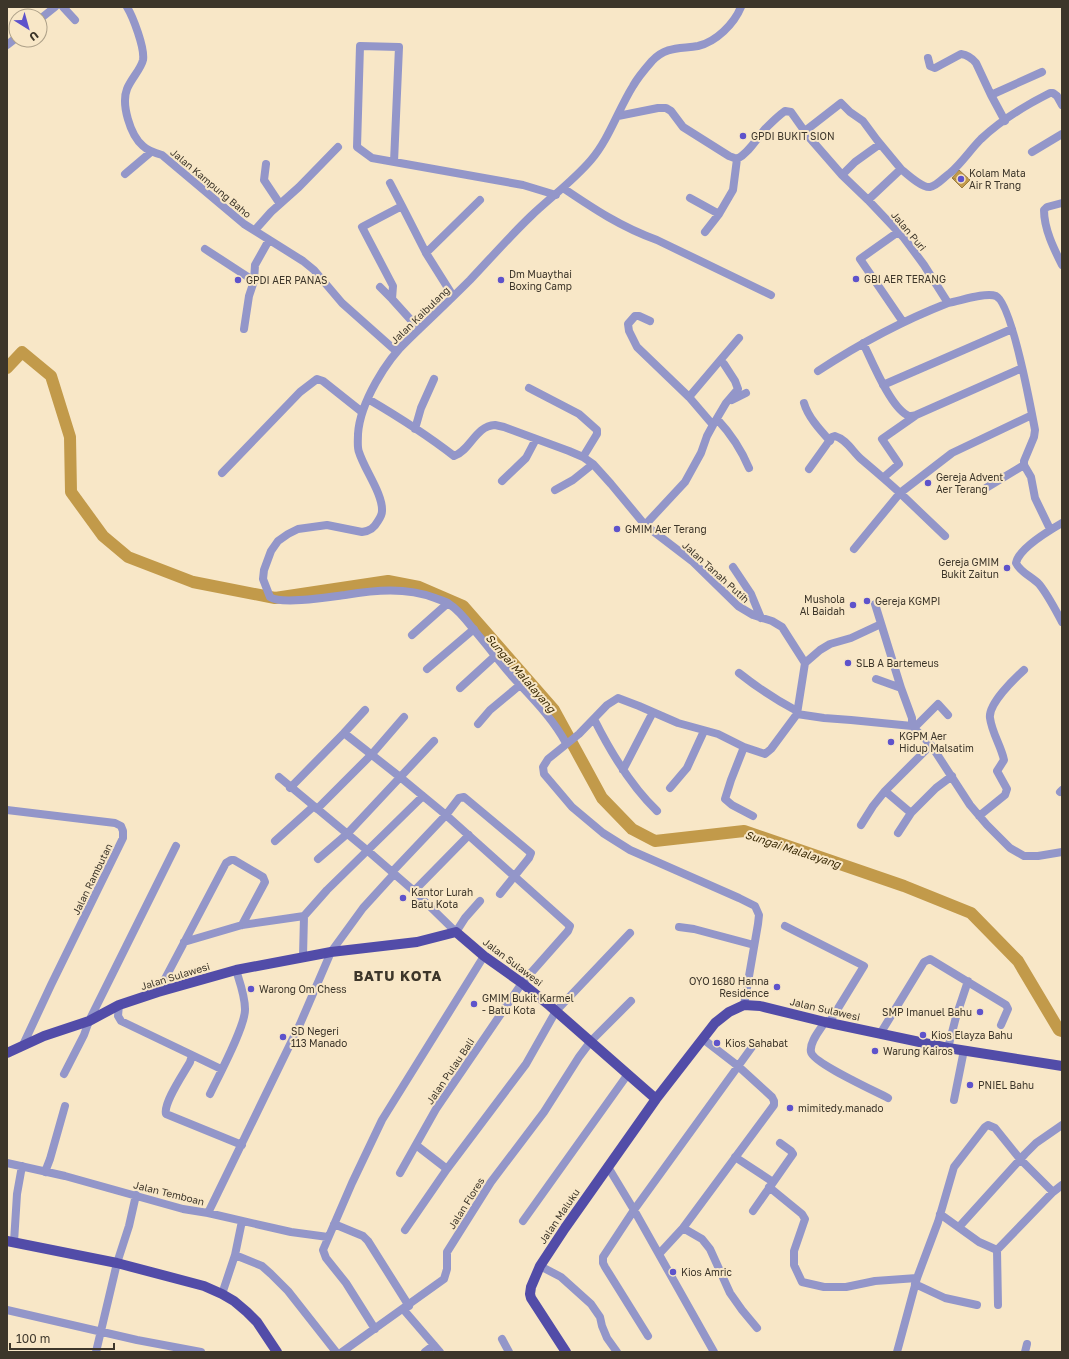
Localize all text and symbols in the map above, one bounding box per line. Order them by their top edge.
north arrow [8,8,48,48]
text: U [27,29,41,44]
place label: GPDI BUKIT SION [751,130,835,142]
marker: GPDI BUKIT SION [738,131,748,141]
street label: Jalan Kampung Baho [168,146,254,220]
place label: Kolam Mata Air R Trang [969,167,1026,191]
marker: Kolam Mata Air R Trang [956,174,966,184]
street label: Jalan Puri [889,209,929,253]
place label: Dm Muaythai Boxing Camp [509,268,572,292]
place label: GBI AER TERANG [864,273,946,285]
place label: GPDI AER PANAS [246,274,327,286]
marker: GBI AER TERANG [851,274,861,284]
marker: GPDI AER PANAS [233,275,243,285]
marker: Dm Muaythai Boxing Camp [496,275,506,285]
street label: Jalan Kaibulang [388,284,452,346]
place label: Gereja Advent Aer Terang [936,471,1003,495]
marker: Gereja Advent Aer Terang [923,478,933,488]
place label: GMIM Aer Terang [625,523,707,535]
marker: GMIM Aer Terang [612,524,622,534]
street label: Jalan Tanah Putih [680,539,752,605]
place label: Gereja GMIM Bukit Zaitun [938,556,999,580]
marker: Gereja GMIM Bukit Zaitun [1002,563,1012,573]
place label: Mushola Al Baidah [800,593,845,617]
place label: Gereja KGMPI [875,595,940,607]
marker: Gereja KGMPI [862,596,872,606]
marker: Mushola Al Baidah [848,600,858,610]
water label: Sungai Malalayang [483,631,559,716]
place label: SLB A Bartemeus [856,657,939,669]
marker: SLB A Bartemeus [843,658,853,668]
place label: KGPM Aer Hidup Malsatim [899,730,974,754]
marker: KGPM Aer Hidup Malsatim [886,737,896,747]
water label: Sungai Malalayang [743,827,844,872]
street label: Jalan Rambutan [70,841,114,917]
place label: Kantor Lurah Batu Kota [411,886,473,910]
marker: Kantor Lurah Batu Kota [398,893,408,903]
street label: Jalan Sulawesi [481,936,545,988]
street label: Jalan Sulawesi [139,960,211,992]
district label: BATU KOTA [354,967,442,984]
place label: OYO 1680 Hanna Residence [689,975,769,999]
marker: OYO 1680 Hanna Residence [772,982,782,992]
place label: Warong Om Chess [259,983,347,995]
marker: Warong Om Chess [246,984,256,994]
place label: GMIM Bukit Karmel - Batu Kota [482,992,574,1016]
street label: Jalan Sulawesi [789,995,861,1023]
marker: GMIM Bukit Karmel - Batu Kota [469,999,479,1009]
place label: SMP Imanuel Bahu [882,1006,972,1018]
marker: SMP Imanuel Bahu [975,1007,985,1017]
place label: SD Negeri 113 Manado [291,1025,347,1049]
place label: Kios Elayza Bahu [931,1029,1013,1041]
marker: Kios Elayza Bahu [918,1030,928,1040]
marker: SD Negeri 113 Manado [278,1032,288,1042]
street label: Jalan Pulau Bali [424,1036,476,1106]
place label: Kios Sahabat [725,1037,788,1049]
marker: Kios Sahabat [712,1038,722,1048]
place label: Warung Kairos [883,1045,953,1057]
marker: Warung Kairos [870,1046,880,1056]
place label: PNIEL Bahu [978,1079,1034,1091]
marker: PNIEL Bahu [965,1080,975,1090]
place label: mimitedy.manado [798,1102,883,1114]
marker: mimitedy.manado [785,1103,795,1113]
street label: Jalan Flores [445,1175,487,1231]
street label: Jalan Temboan [132,1178,206,1208]
street label: Jalan Maluku [536,1186,582,1246]
place label: Kios Amric [681,1266,733,1278]
marker: Kios Amric [668,1267,678,1277]
scale bar [10,1325,114,1351]
text: 100 m [16,1331,50,1346]

